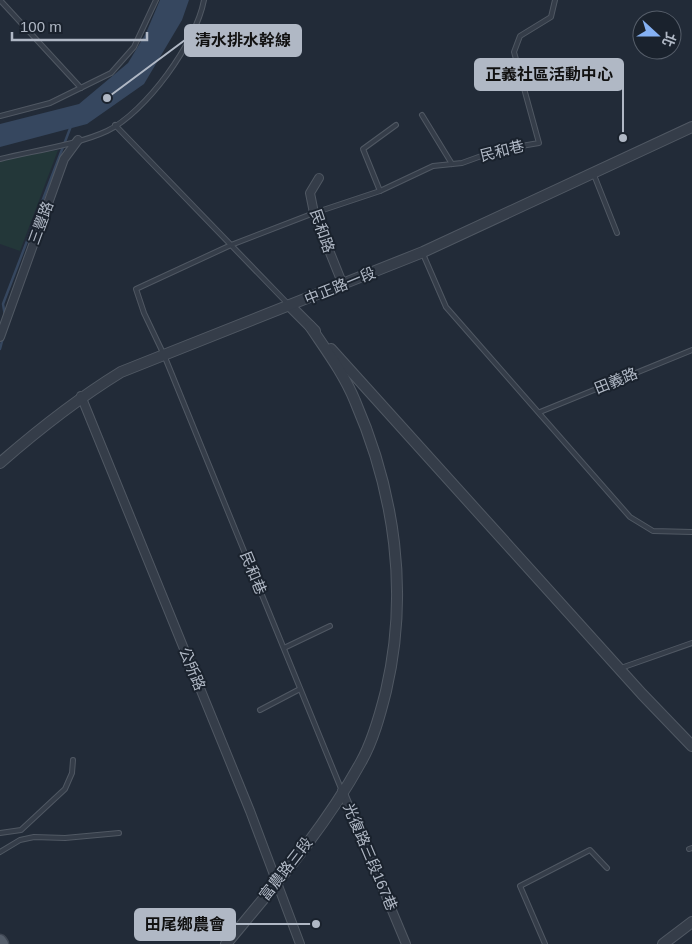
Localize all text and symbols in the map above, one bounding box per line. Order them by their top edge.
scale bar [12,10,148,42]
north arrow [632,10,682,60]
text: 100 m [20,18,62,35]
callout: 清水排水幹線 [185,25,301,56]
text: 北 [659,30,679,49]
text: 清水排水幹線 [195,31,291,49]
callout: 正義社區活動中心 [475,59,623,90]
text: 正義社區活動中心 [485,65,613,83]
street label: 民和巷 [478,137,526,164]
street label: 三豐路 [25,199,56,247]
street label: 民和路 [307,207,338,255]
street label: 中正路一段 [302,264,378,307]
street label: 田義路 [592,364,640,397]
street label: 民和巷 [237,549,270,597]
street label: 公所路 [176,645,209,693]
street label: 光復路三段167巷 [340,801,401,913]
street label: 富農路三段 [256,834,315,903]
callout: 田尾鄉農會 [135,909,235,940]
text: 田尾鄉農會 [145,916,225,933]

